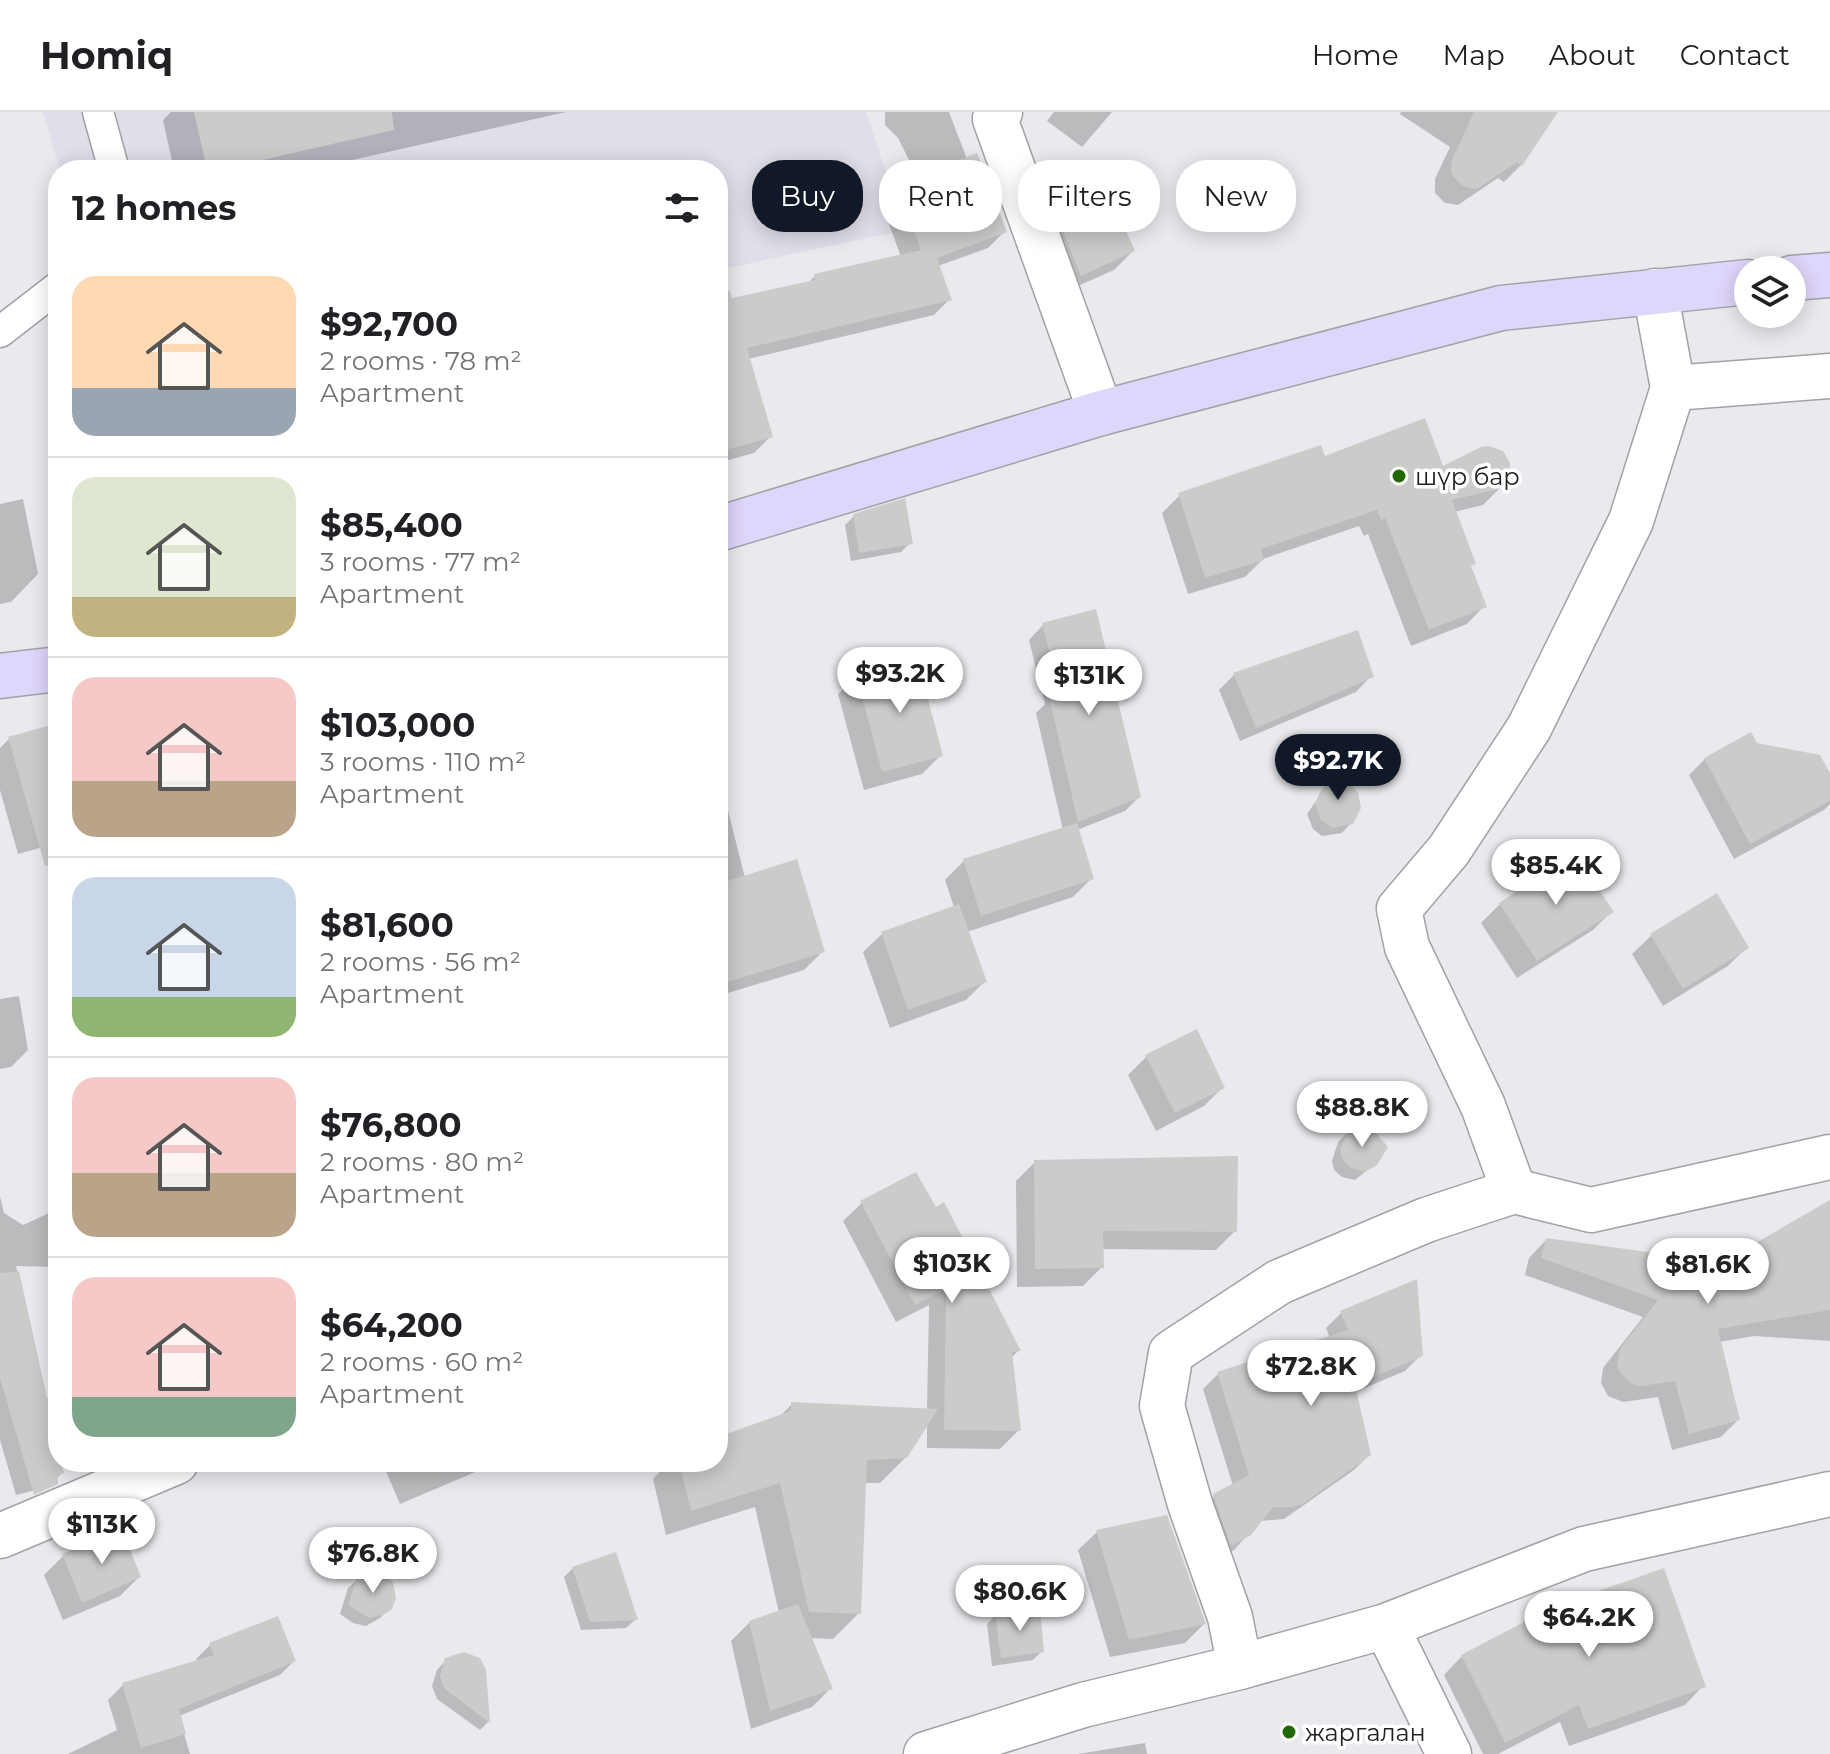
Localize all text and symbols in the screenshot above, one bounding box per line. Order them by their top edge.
text: Homiq [40,32,173,79]
text: Home [1312,38,1399,72]
text: Map [1443,38,1505,72]
text: About [1549,38,1636,72]
text: Contact [1680,38,1790,72]
chip: Buy [752,160,863,232]
chip: Rent [879,160,1002,232]
chip: Filters [1018,160,1160,232]
chip: New [1176,160,1296,232]
icon: filters [660,186,704,230]
text: 12 homes [72,187,236,229]
map controls [1734,256,1806,328]
button: layers [1734,256,1806,328]
text: $92,700 [320,303,458,345]
icon: home [136,308,232,404]
text: 2 rooms · 78 m² [320,345,522,377]
text: Apartment [320,377,464,409]
place label: шүр бар [1415,462,1520,491]
marker: шүр бар [1390,467,1408,485]
text: $85,400 [320,504,463,546]
icon: home [136,509,232,605]
text: 3 rooms · 77 m² [320,546,521,578]
text: Apartment [320,578,464,610]
pin: $93.2K [835,647,965,715]
pin: $131K [1033,649,1145,717]
text: $93.2K [855,657,945,689]
text: $131K [1053,659,1125,691]
text: $103,000 [320,704,475,746]
icon: home [136,709,232,805]
pin: $92.7K [1273,734,1403,802]
text: $92.7K [1293,744,1383,776]
text: 3 rooms · 110 m² [320,746,526,778]
text: Apartment [320,778,464,810]
pin: $85.4K [1491,839,1621,907]
text: $85.4K [1509,849,1603,881]
text: $81,600 [320,904,454,946]
icon: home [136,909,232,1005]
text: 2 rooms · 56 m² [320,946,521,978]
text: Apartment [320,978,464,1010]
pin: $88.8K [1297,1081,1427,1149]
text: $88.8K [1315,1091,1409,1123]
text: $76,800 [320,1104,462,1146]
icon: home [136,1109,232,1205]
text: 2 rooms · 80 m² [320,1146,524,1178]
text: Apartment [320,1178,464,1210]
pin: $103K [896,1237,1008,1305]
pin: $81.6K [1643,1238,1773,1306]
text: $103K [913,1247,991,1279]
text: $81.6K [1665,1248,1751,1280]
text: $64,200 [320,1304,463,1346]
icon: home [136,1309,232,1405]
pin: $72.8K [1246,1340,1376,1408]
text: 2 rooms · 60 m² [320,1346,523,1378]
text: $72.8K [1265,1350,1357,1382]
text: Apartment [320,1378,464,1410]
pin: $113K [46,1498,158,1566]
text: $113K [66,1508,138,1540]
pin: $76.8K [308,1527,438,1595]
text: $76.8K [327,1537,419,1569]
pin: $80.6K [955,1565,1085,1633]
text: $80.6K [973,1575,1067,1607]
pin: $64.2K [1524,1591,1654,1659]
text: $64.2K [1542,1601,1636,1633]
place label: жаргалан [1305,1718,1426,1747]
marker: жаргалан [1280,1723,1298,1741]

